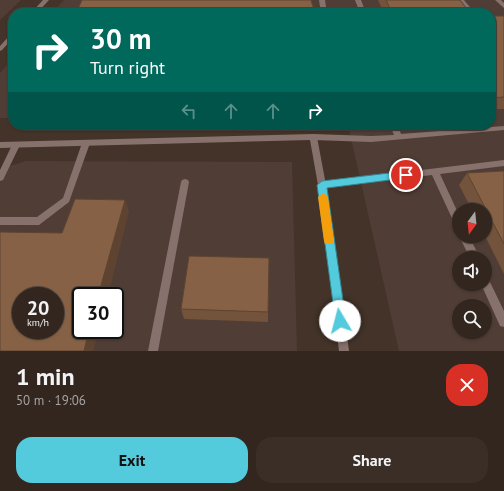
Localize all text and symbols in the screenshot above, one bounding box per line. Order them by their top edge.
text: 30 m [90,20,151,57]
icon: right [24,24,76,76]
text: Turn right [90,56,165,79]
icon: left [178,100,200,122]
icon: ahead [220,100,242,122]
icon: ahead [262,100,284,122]
icon: right [304,100,326,122]
pin [389,158,423,192]
icon: arrive [395,164,417,186]
north arrow [452,203,492,243]
map controls [452,203,492,339]
button: sound [452,251,492,291]
speed limit sign: 30 [72,287,124,339]
text: 20 [27,295,49,321]
button: search [452,299,492,339]
position arrow [319,300,361,342]
text: km/h [27,316,49,329]
text: 1 min [16,361,75,392]
button: close [446,364,488,406]
text: 50 m · 19:06 [16,392,86,409]
button: Exit [16,437,248,483]
button: Share [256,437,488,483]

